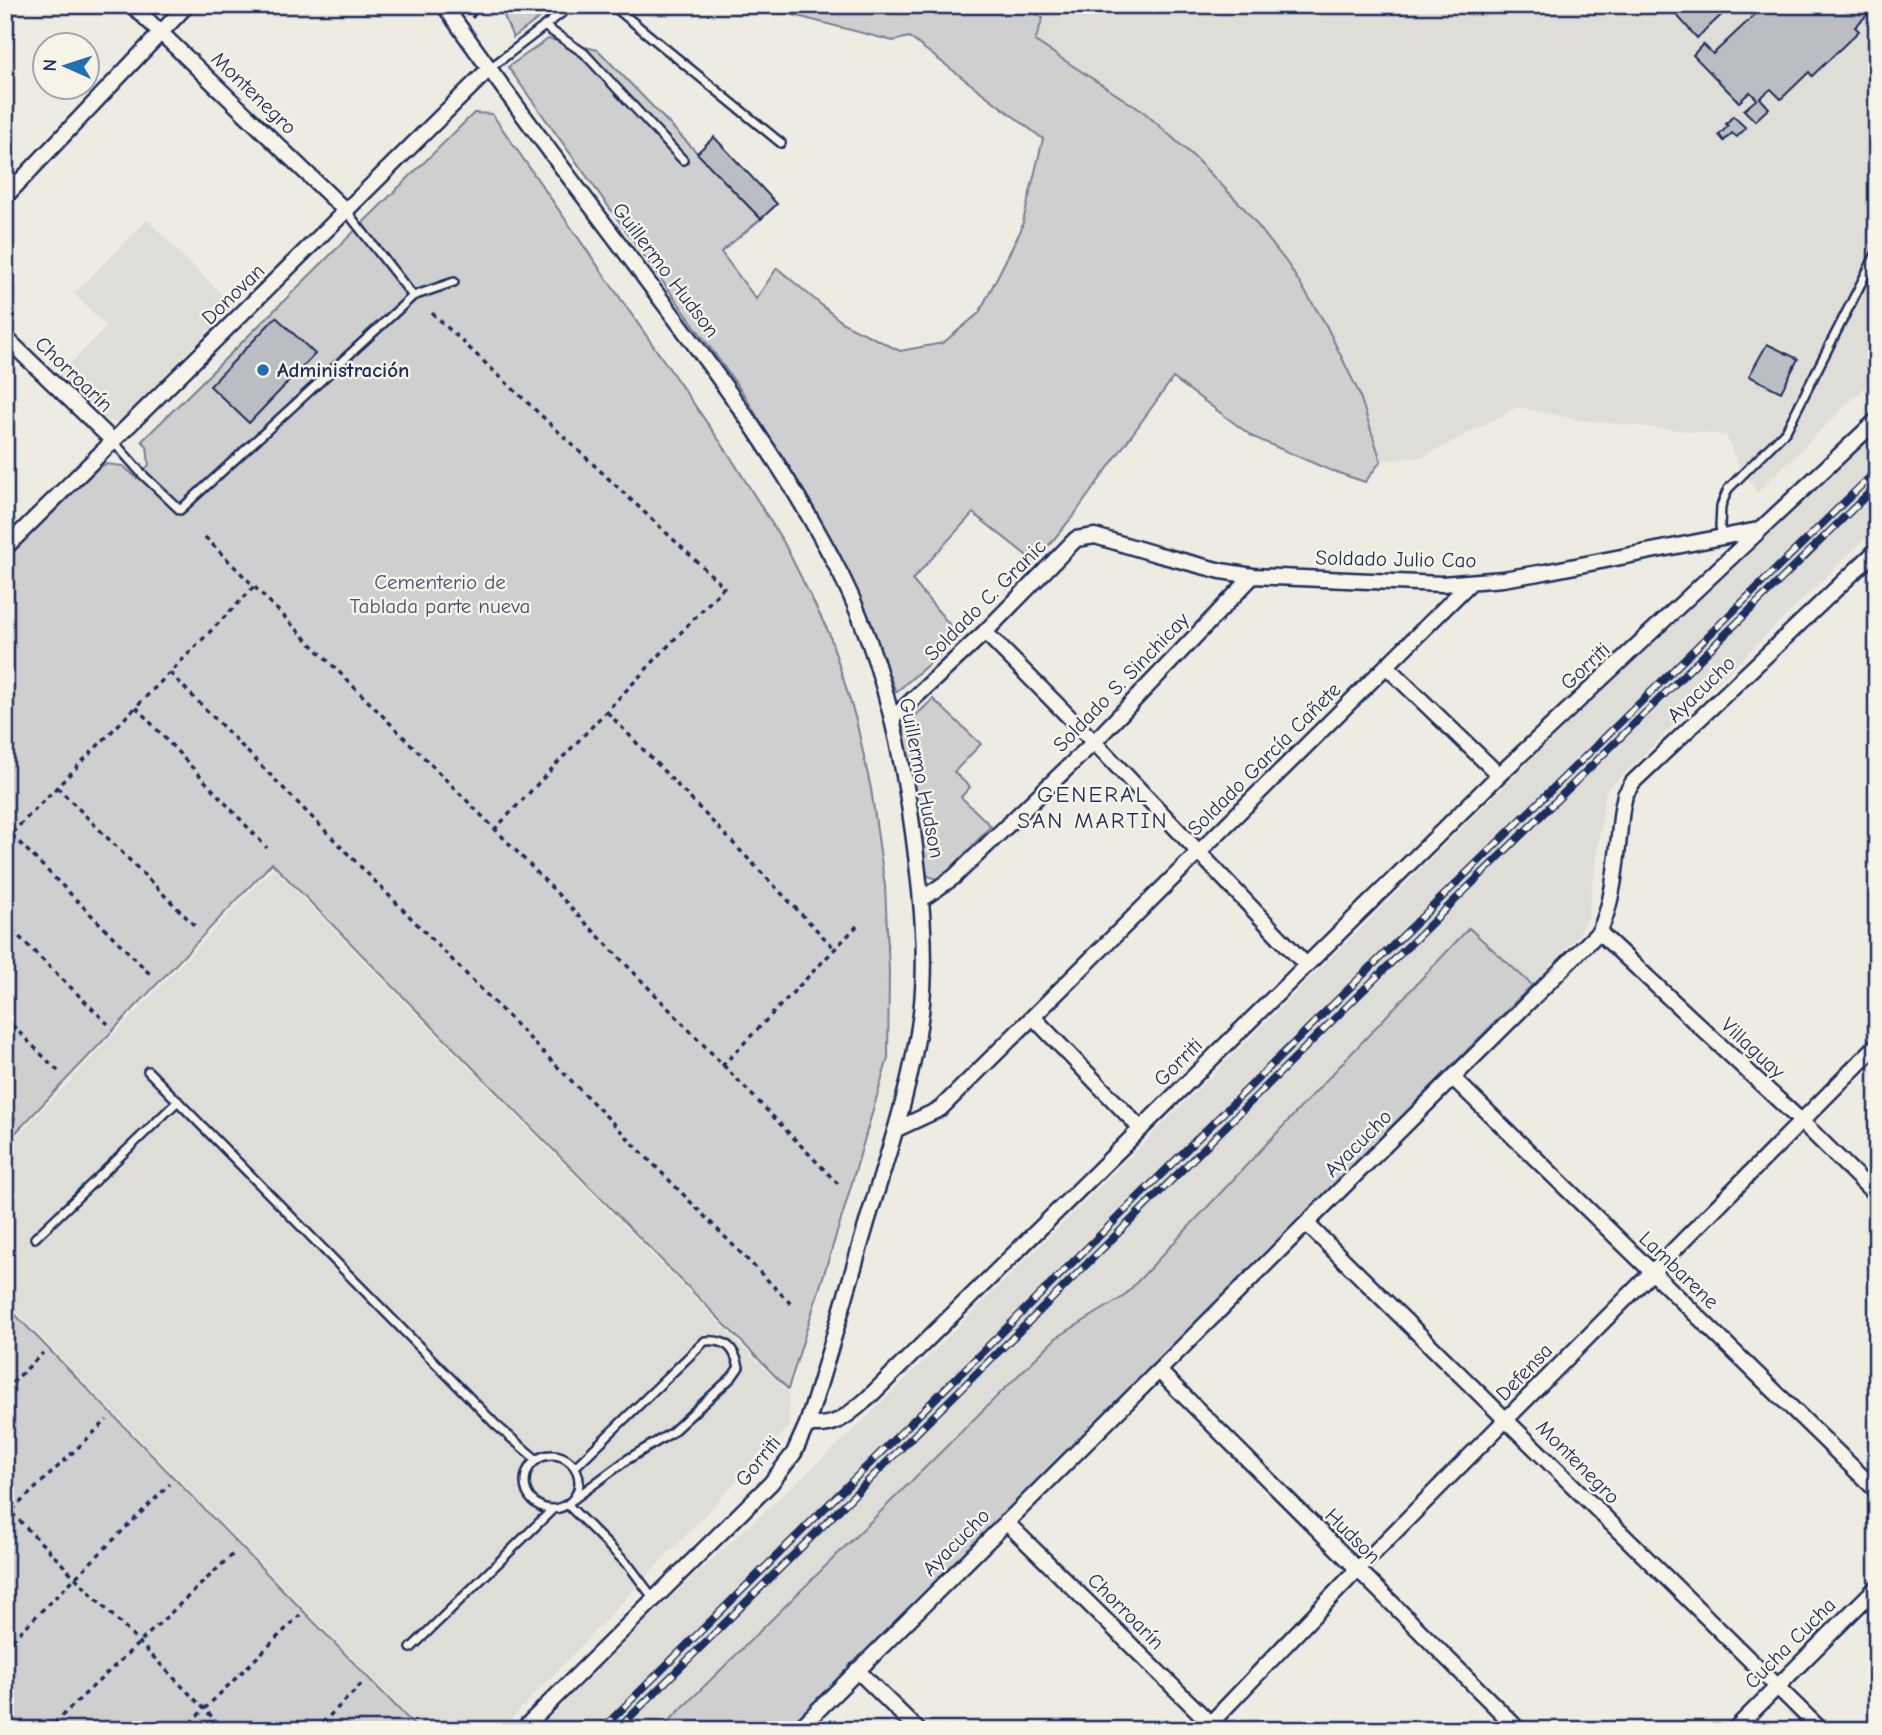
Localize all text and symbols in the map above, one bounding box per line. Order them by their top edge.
north arrow [32,32,102,102]
street label: Montenegro [207,47,301,139]
text: N [39,58,61,72]
street label: Guillermo Hudson [608,198,724,342]
street label: Donovan [197,258,269,330]
street label: Chorroarín [30,331,118,417]
place label: Administración [277,358,409,382]
marker: Administración [255,362,271,378]
street label: Soldado C. Granic [919,534,1051,666]
street label: Soldado Julio Cao [1315,546,1477,572]
park label: Cementerio de Tablada parte nueva [350,570,530,618]
street label: Soldado S. Sinchicay [1048,607,1194,757]
street label: Gorriti [1555,637,1615,695]
street label: Ayacucho [1662,651,1740,727]
street label: Soldado García Cañete [1182,677,1346,841]
street label: Guillermo Hudson [895,696,949,860]
district label: GENERAL SAN MARTIN [1017,781,1169,834]
street label: Villaguay [1716,1013,1790,1084]
street label: Gorriti [1149,1033,1207,1091]
street label: Ayacucho [1319,1104,1397,1182]
street label: Lambarene [1634,1226,1724,1314]
street label: Defensa [1491,1338,1557,1406]
street label: Montenegro [1531,1415,1625,1509]
street label: Gorriti [730,1431,786,1491]
street label: Ayacucho [917,1503,995,1581]
street label: Hudson [1320,1503,1386,1569]
street label: Chorroarín [1083,1568,1169,1654]
street label: Cucha Cucha [1740,1593,1840,1693]

